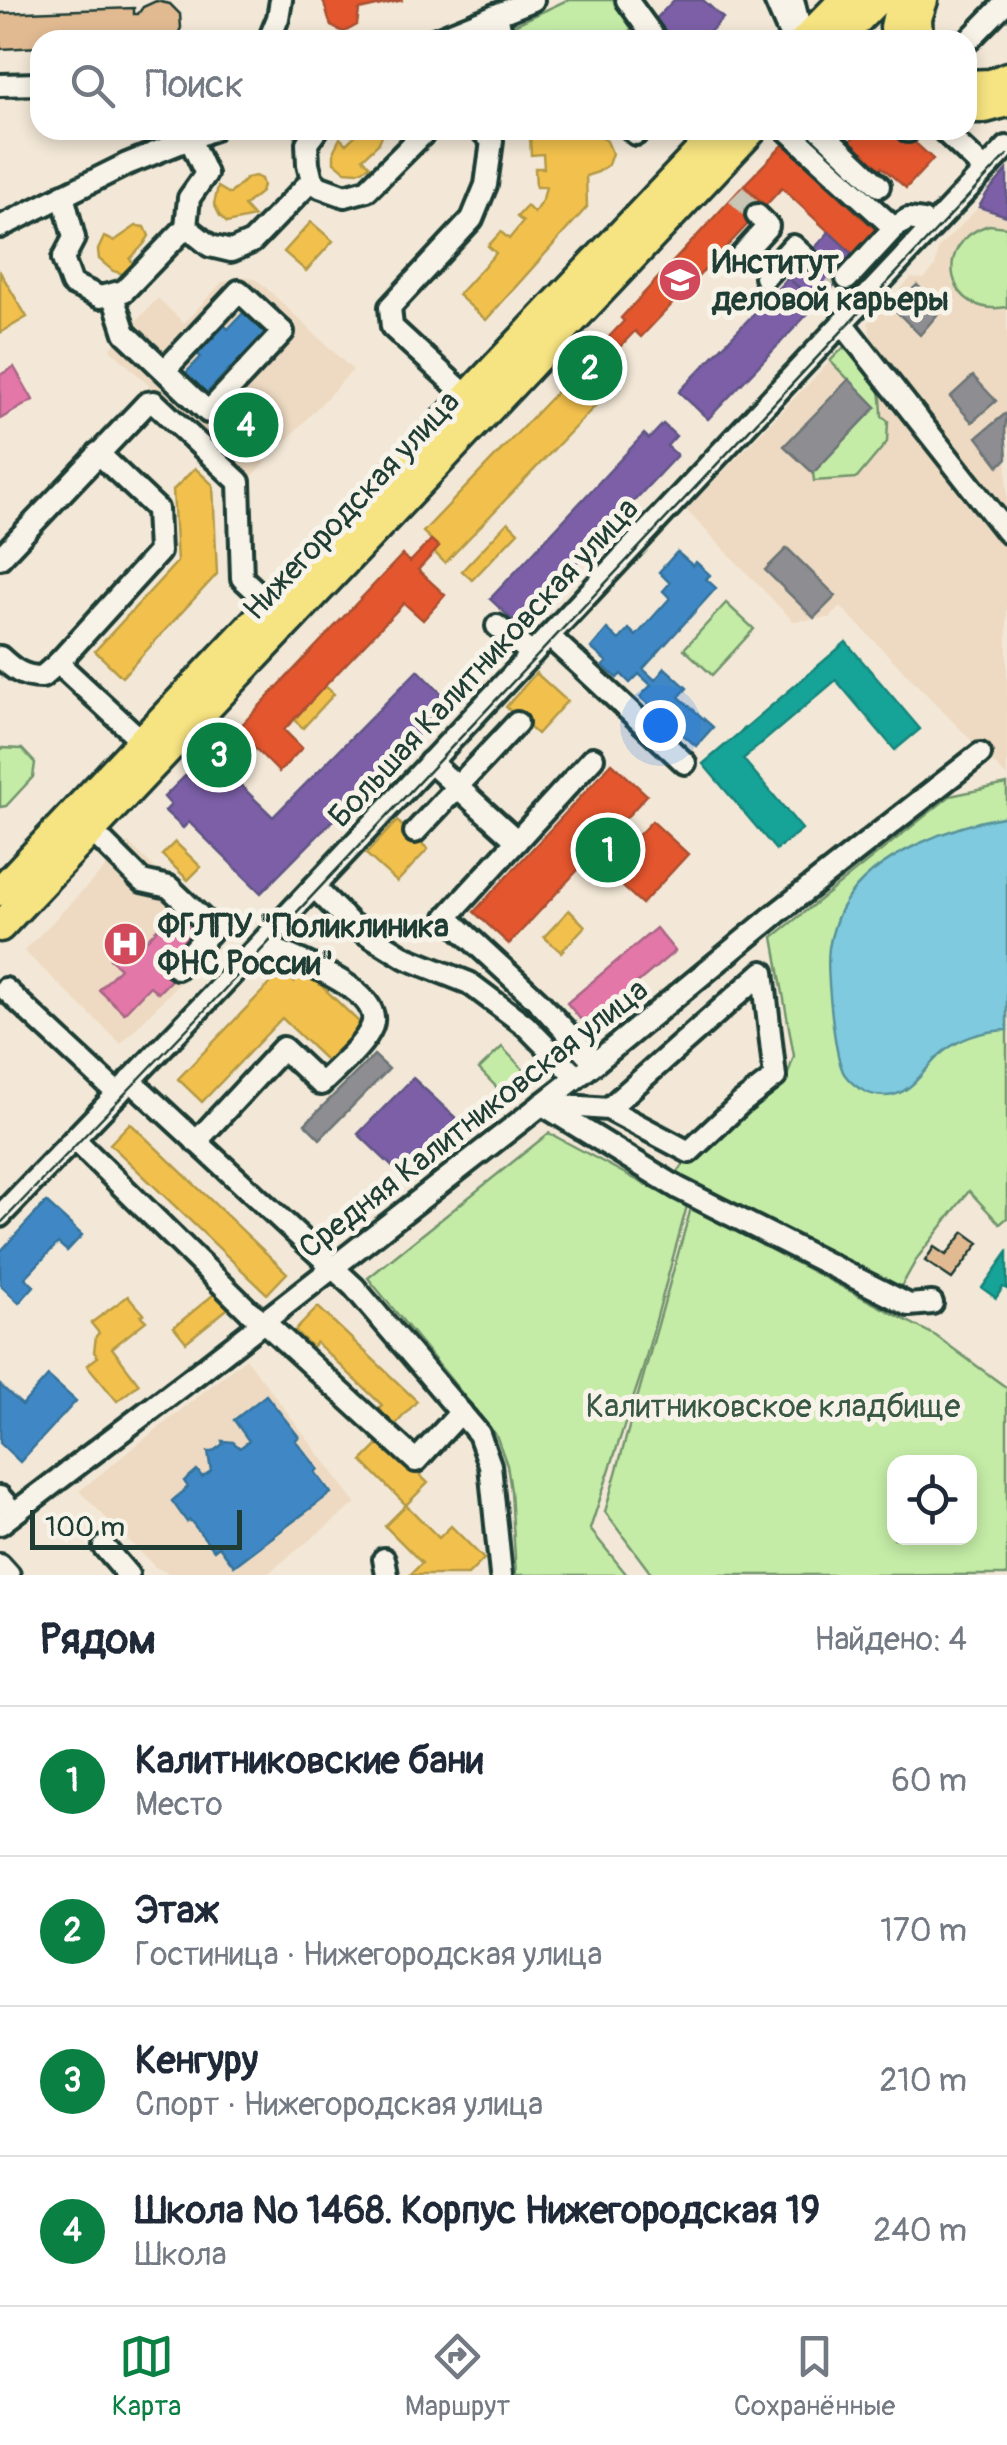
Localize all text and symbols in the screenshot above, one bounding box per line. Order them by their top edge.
search box [30,30,977,140]
icon: search [65,58,120,113]
text: Поиск [145,61,244,109]
place label: Институт деловой карьеры [711,243,949,320]
school or university icon: Институт деловой карьеры [657,257,703,303]
pin: 2 [558,330,622,406]
street label: Нижегородская улица [235,382,469,629]
pin: 4 [214,388,278,462]
street label: Большая Калитниковская улица [320,489,647,836]
your location [635,700,686,751]
pin: 3 [186,718,252,792]
pin: 1 [576,812,640,888]
place label: ФГЛПУ "Поликлиника ФНС России" [157,907,449,984]
hospital icon: ФГЛПУ "Поликлиника ФНС России" [102,921,148,967]
street label: Средняя Калитниковская улица [291,970,656,1268]
park label: Калитниковское кладбище [586,1387,960,1427]
map controls [887,1455,977,1545]
button: locate [887,1455,977,1545]
scale bar [30,1505,242,1550]
text: 100 m [45,1510,125,1545]
text: Рядом [40,1614,156,1666]
text: Найдено: 4 [814,1620,967,1660]
text: Калитниковские бани [135,1737,483,1785]
text: 1 [66,1761,79,1801]
text: 60 m [891,1761,967,1801]
text: Место [135,1785,223,1825]
text: Этаж [135,1887,219,1935]
text: 2 [64,1911,81,1951]
text: 170 m [880,1911,967,1951]
text: Гостиница · Нижегородская улица [135,1935,602,1975]
text: Кенгуру [135,2037,258,2085]
text: 3 [64,2061,81,2101]
text: 210 m [879,2061,967,2101]
text: Спорт · Нижегородская улица [135,2085,543,2125]
text: Школа № 1468. Корпус Нижегородская 19 [135,2187,820,2235]
text: 4 [63,2211,82,2251]
text: 240 m [873,2211,967,2251]
text: Школа [135,2235,227,2275]
tab: Карта [112,2329,181,2424]
tab: Маршрут [405,2329,510,2424]
tab: Сохранённые [734,2329,895,2424]

